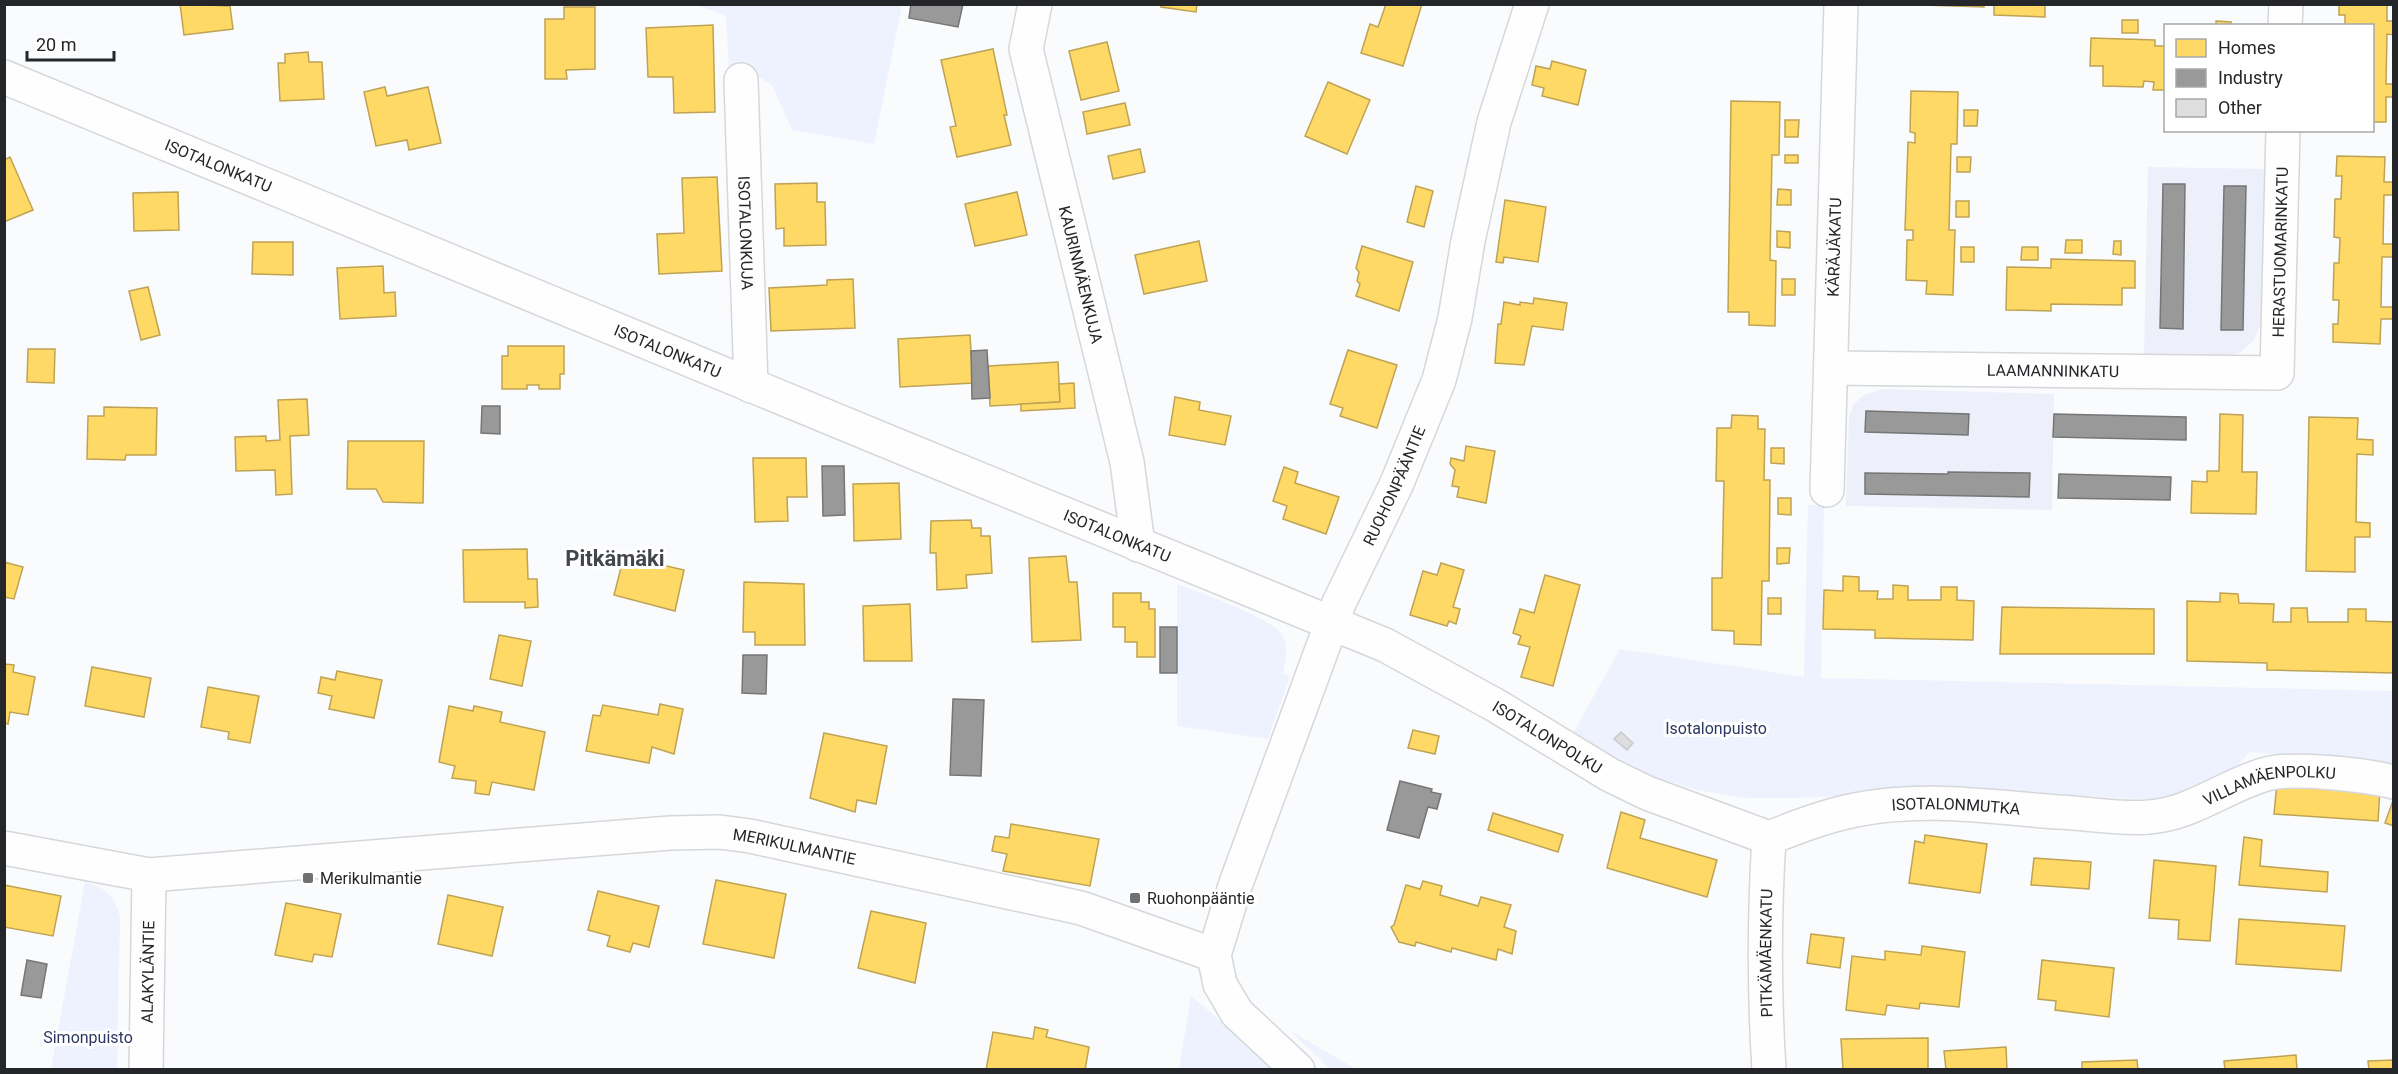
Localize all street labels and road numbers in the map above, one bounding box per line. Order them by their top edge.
street label: ISOTALONKATU [162,135,275,196]
street label: HERASTUOMARINKATU [2269,166,2292,338]
street label: ISOTALONKUJA [734,176,757,291]
street label: KÄRÄJÄKATU [1824,197,1845,297]
street label: KAURINMÄENKUJA [1055,204,1107,346]
street label: ISOTALONKATU [611,321,724,382]
street label: LAAMANNINKATU [1987,361,2119,381]
street label: RUOHONPÄÄNTIE [1359,423,1429,549]
street label: ISOTALONKATU [1061,506,1173,566]
street label: ISOTALONPOLKU [1489,697,1605,778]
street label: VILLAMÄENPOLKU [2200,762,2336,810]
street label: ISOTALONMUTKA [1891,794,2022,819]
street label: MERIKULMANTIE [732,825,858,869]
street label: PITKÄMÄENKATU [1756,888,1776,1018]
street label: ALAKYLÄNTIE [138,921,158,1024]

